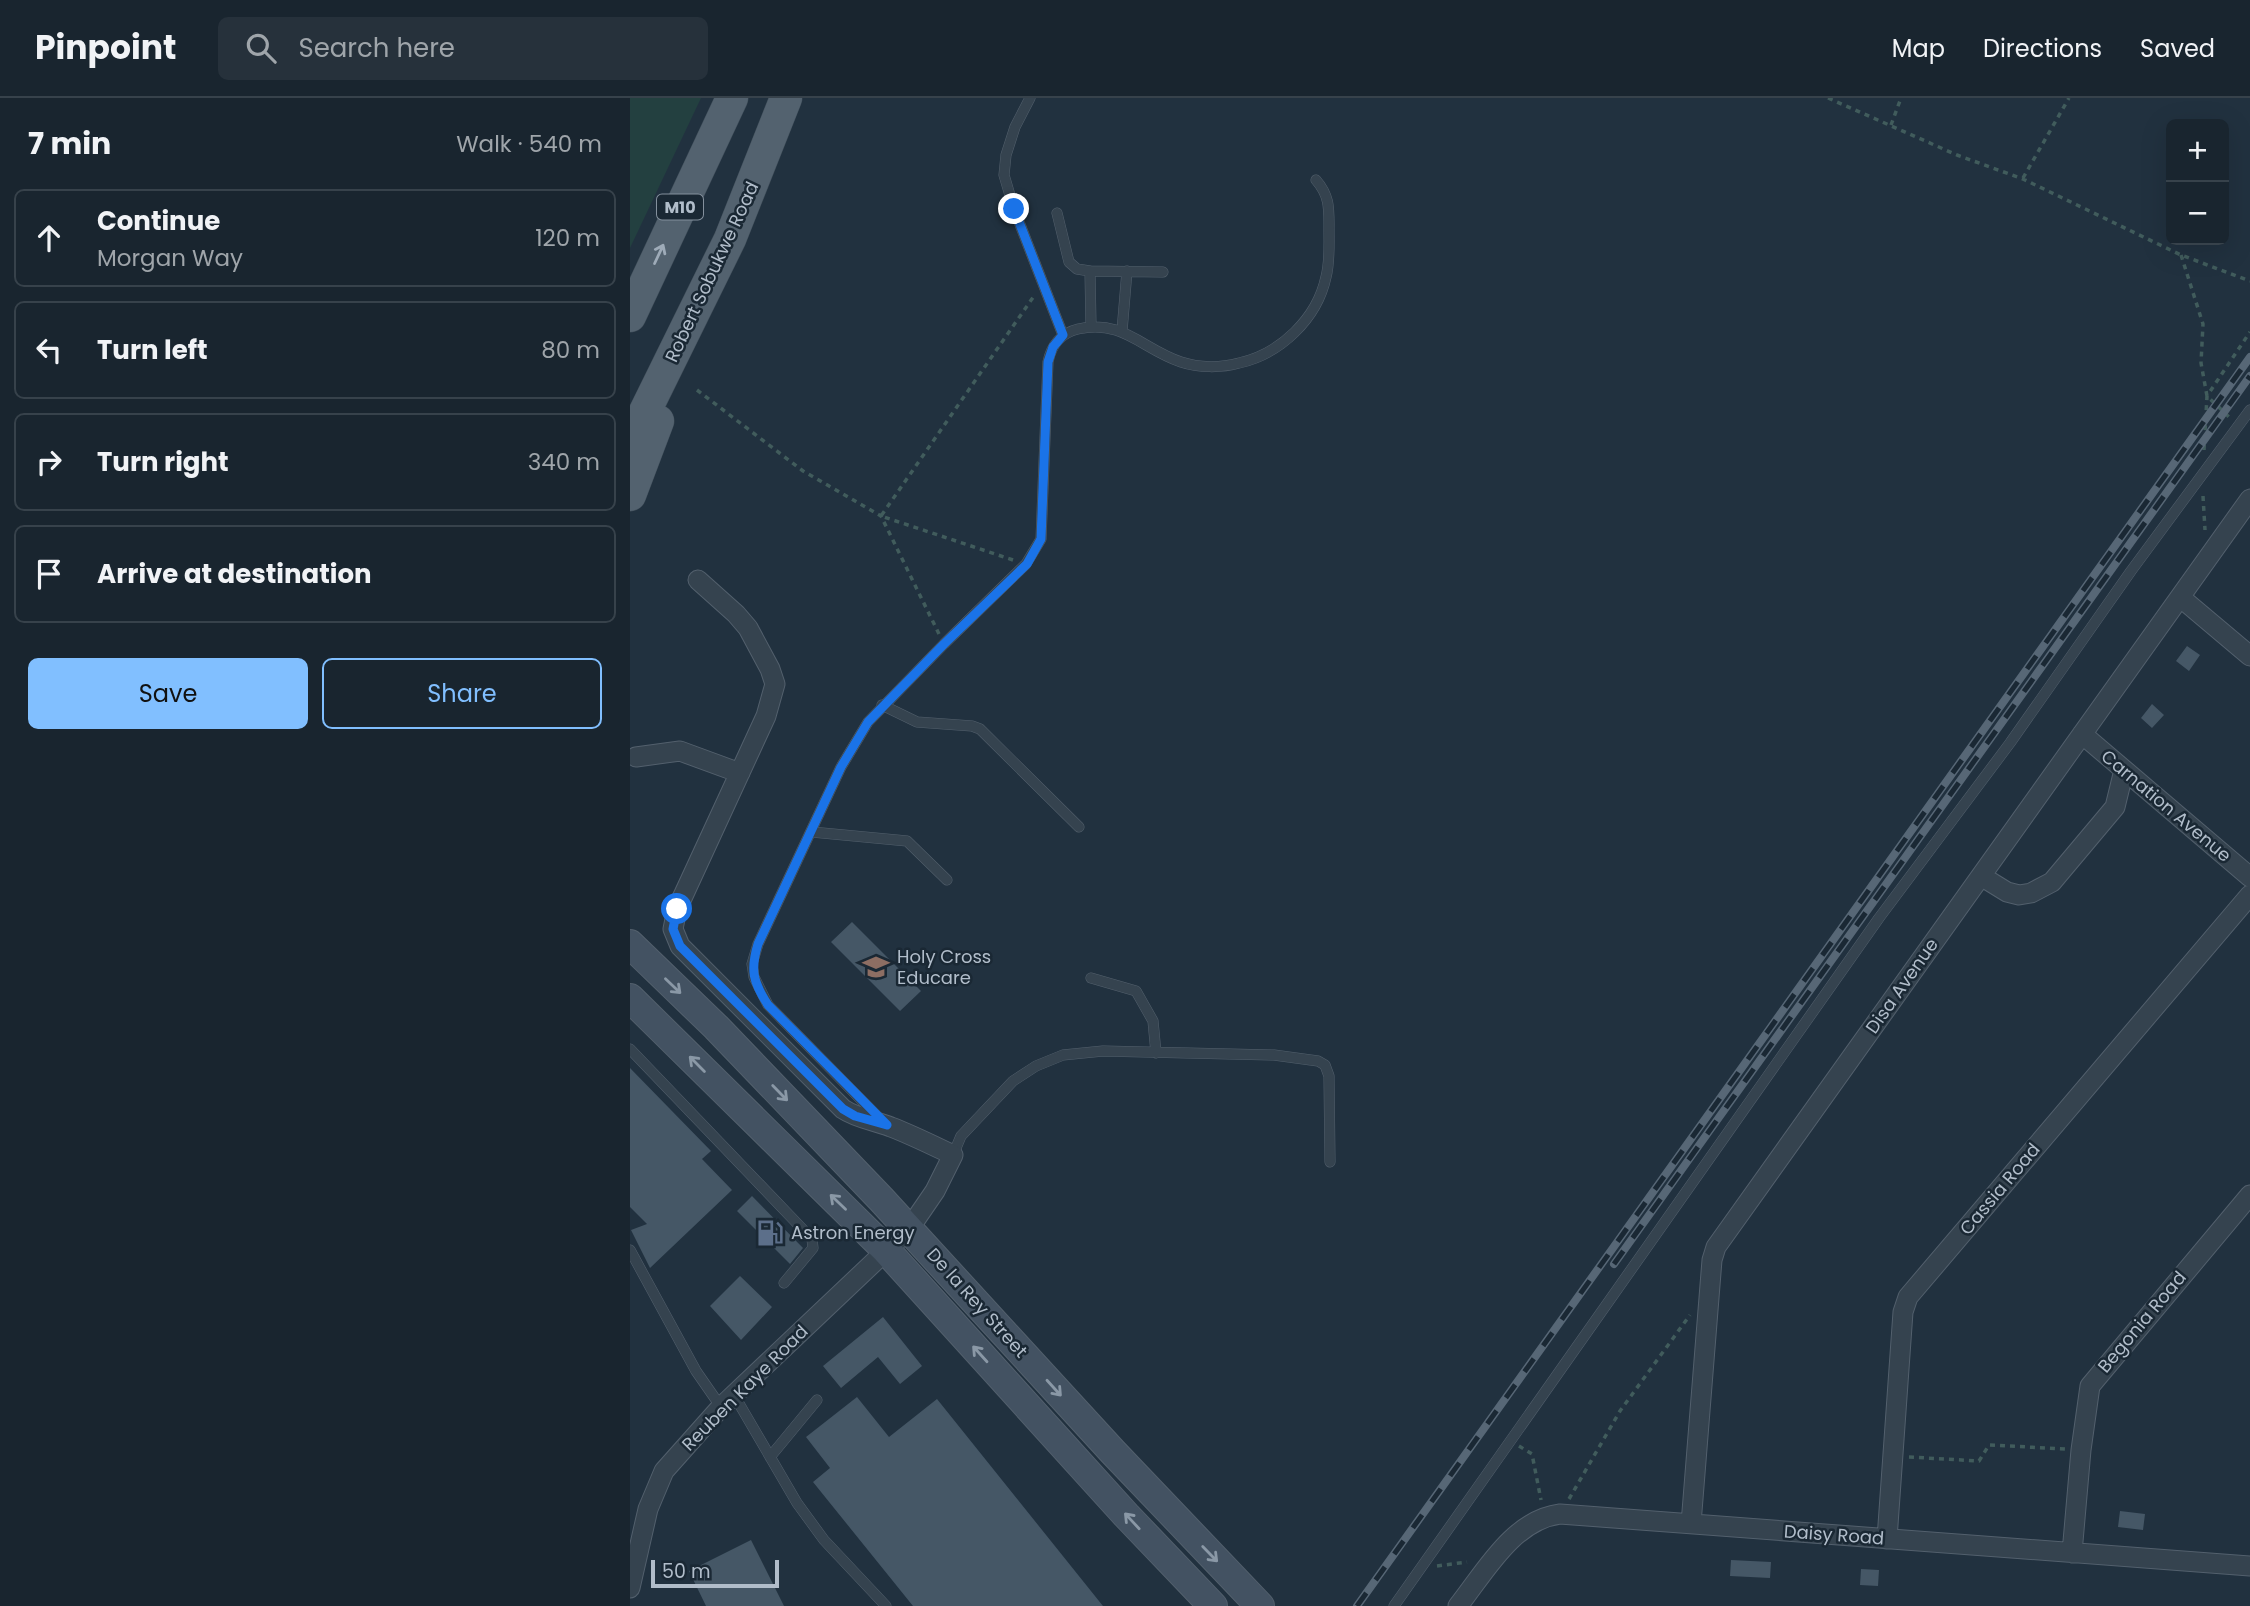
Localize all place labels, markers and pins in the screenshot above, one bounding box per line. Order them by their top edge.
place label: Holy Cross Educare [897,944,991,990]
school or university icon: Holy Cross Educare [861,952,891,982]
fuel station icon: Astron Energy [755,1218,785,1248]
place label: Astron Energy [791,1220,915,1245]

